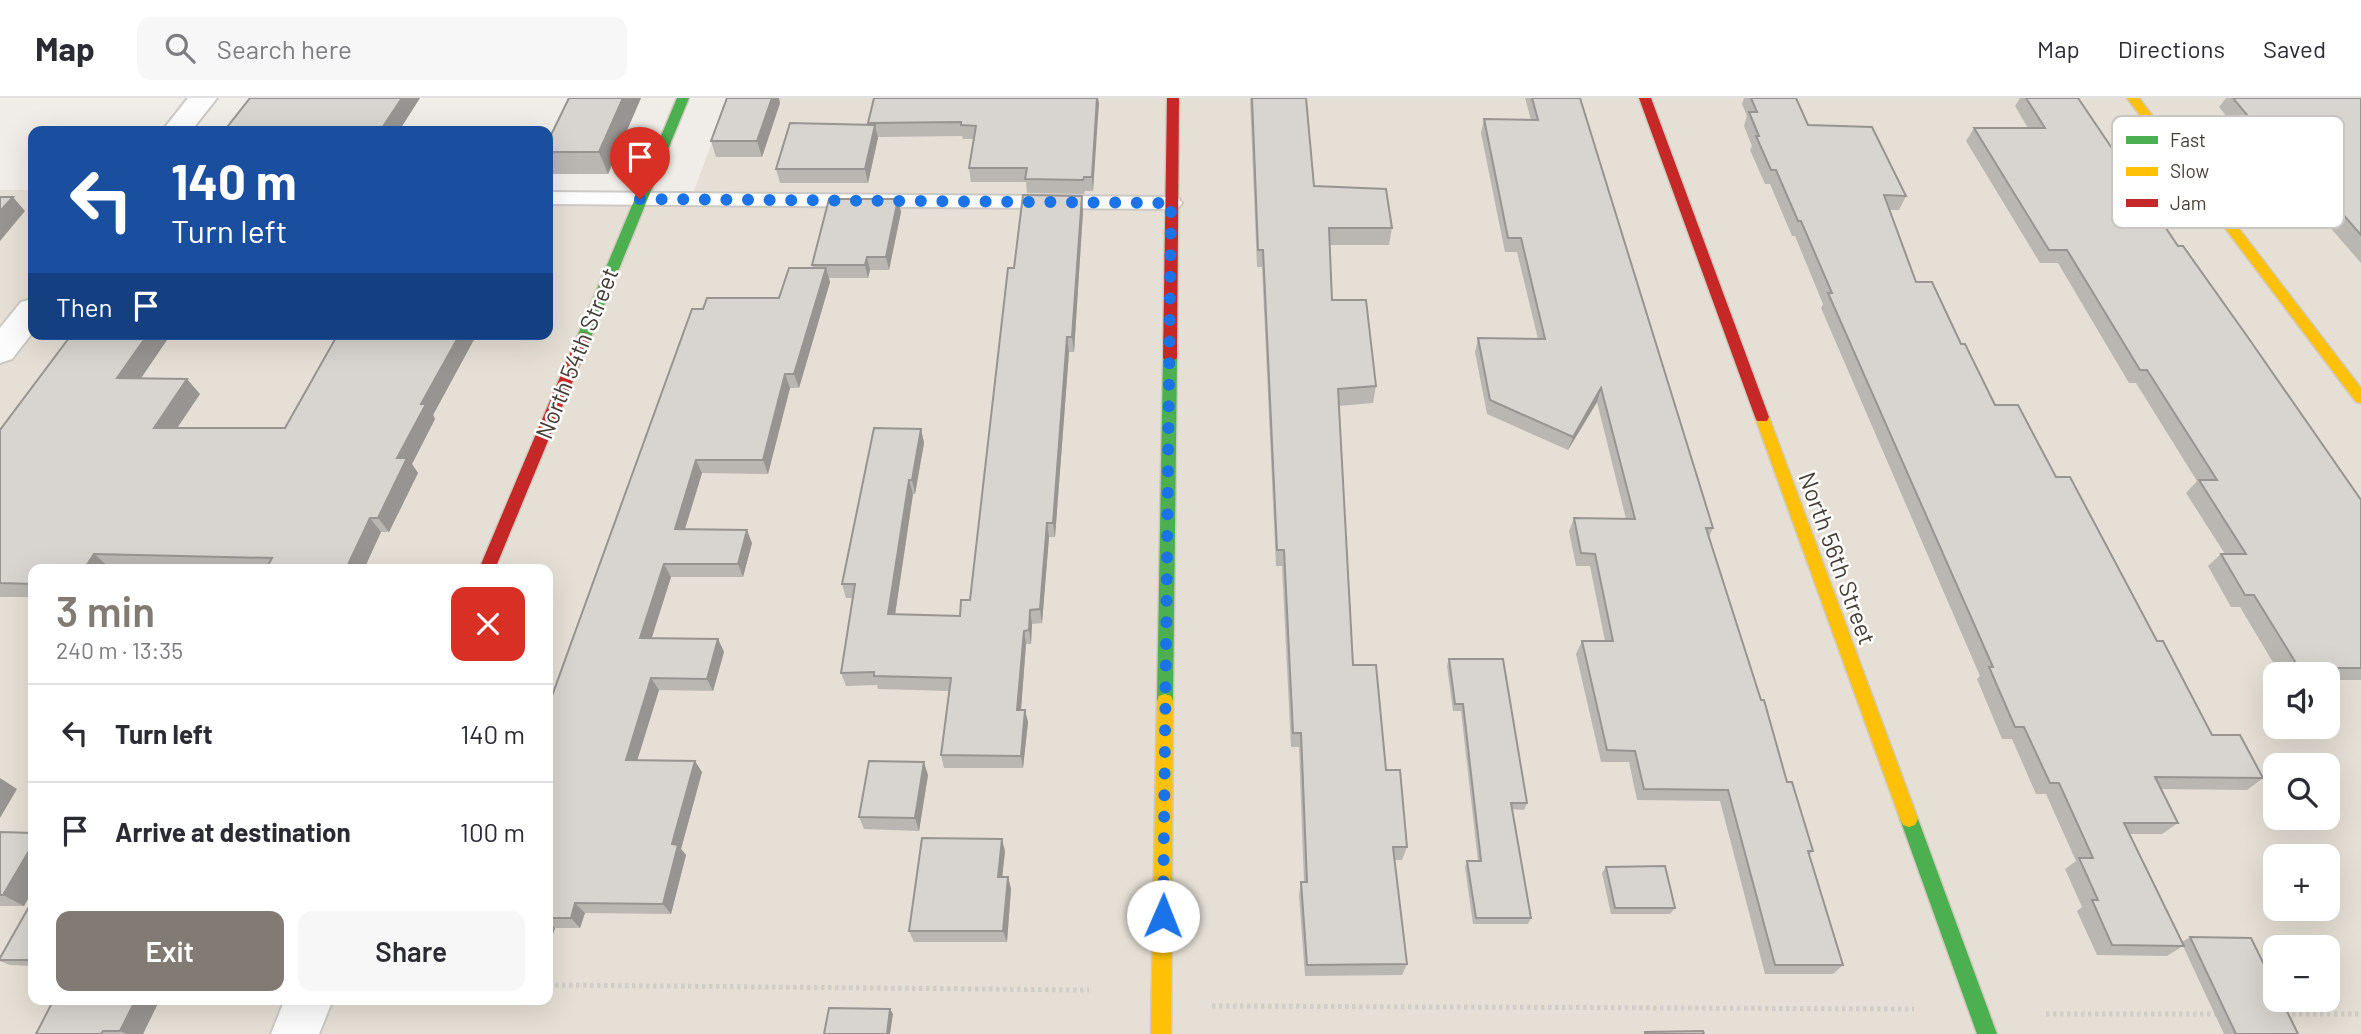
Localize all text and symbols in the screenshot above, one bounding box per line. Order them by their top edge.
search box [137,17,627,80]
text: Map [35,28,95,68]
icon: search [161,29,199,67]
text: Search here [217,33,352,64]
text: Map [2037,34,2080,63]
text: Directions [2118,34,2225,63]
text: Saved [2263,34,2326,63]
legend [2112,116,2344,228]
pin [610,127,670,199]
text: Fast [2170,128,2206,151]
icon: arrive [621,138,659,176]
text: 140 m [171,151,297,210]
icon: left [56,154,147,245]
text: Slow [2170,159,2209,182]
text: Jam [2170,191,2206,214]
text: Turn left [171,211,288,249]
street label: North 54th Street [528,263,624,443]
icon: arrive [127,287,165,325]
text: Then [56,291,113,322]
street label: North 56th Street [1793,468,1883,648]
text: 3 min [56,585,155,635]
button: close [451,587,525,661]
text: 240 m · 13:35 [56,636,183,664]
map controls [2263,662,2340,1012]
button: sound [2263,662,2340,739]
icon: left [56,714,94,752]
text: Turn left [115,718,213,749]
text: 140 m [460,718,525,749]
button: search [2263,753,2340,830]
icon: arrive [56,812,94,850]
text: Arrive at destination [115,816,351,847]
text: 100 m [460,816,525,847]
button: + [2263,844,2340,921]
position arrow [1126,879,1200,953]
button: Exit [56,911,284,991]
button: Share [298,911,525,991]
button: − [2263,935,2340,1012]

